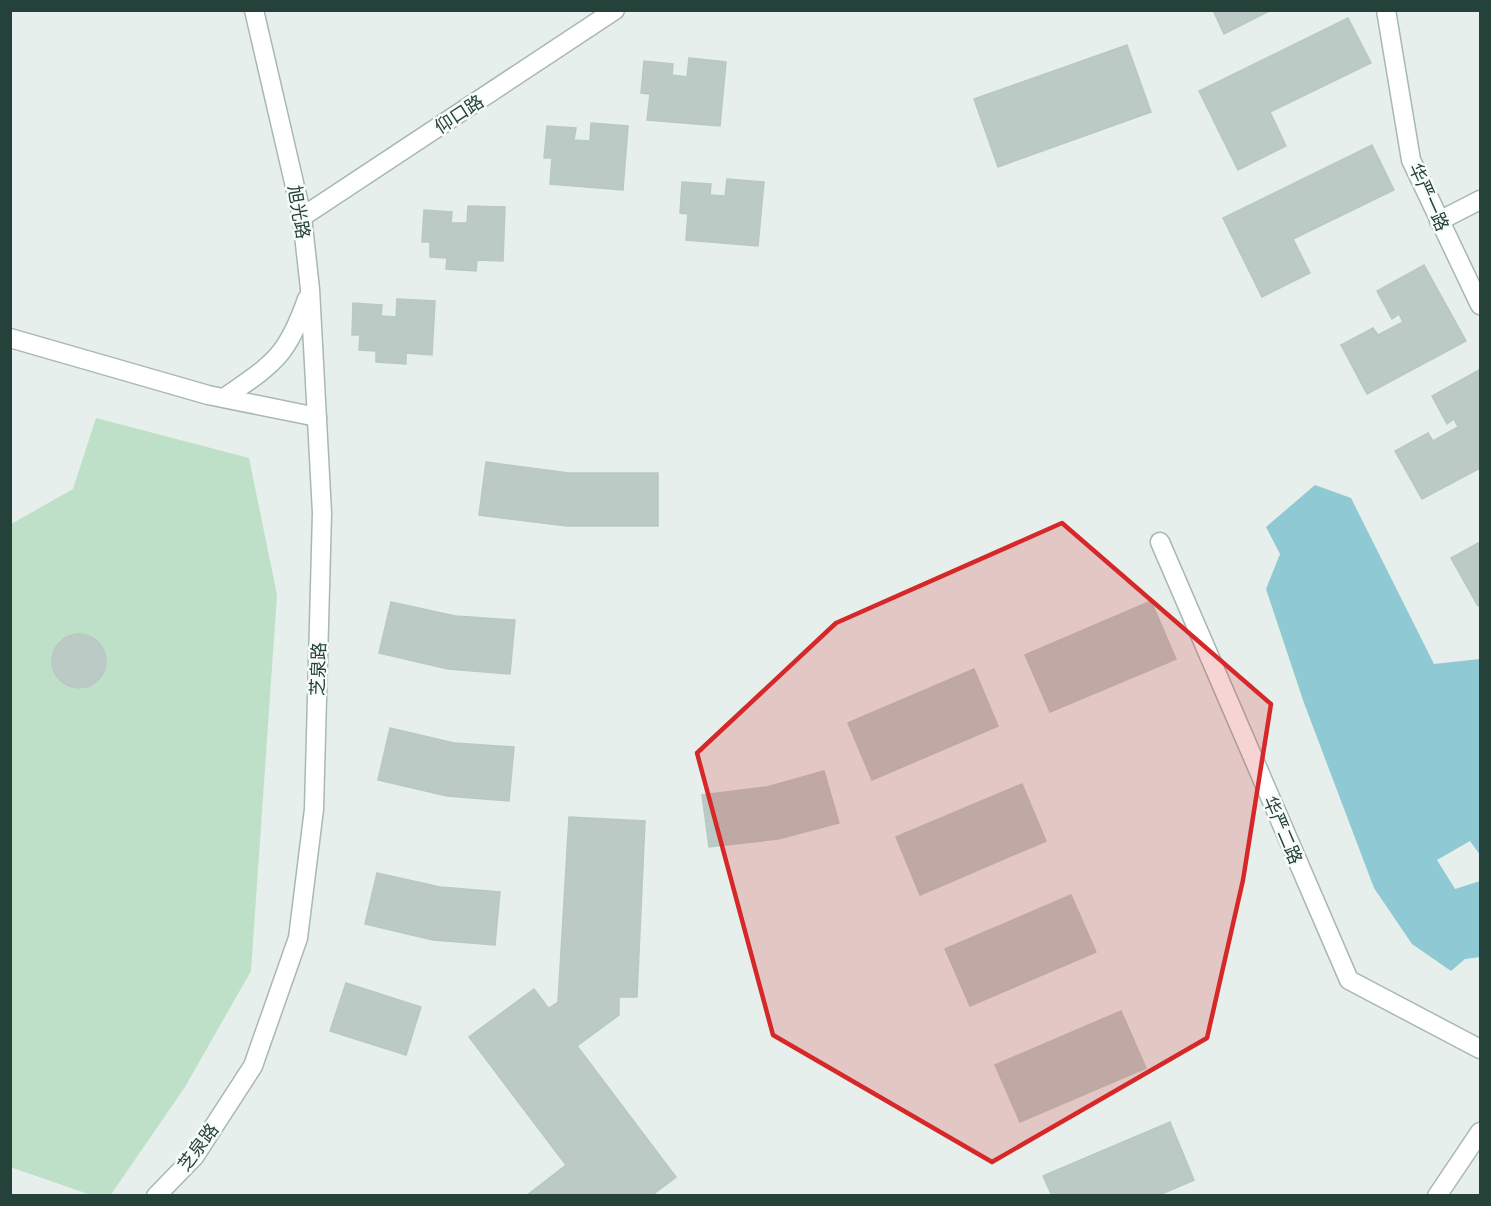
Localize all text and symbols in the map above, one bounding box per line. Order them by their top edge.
street label: 仰口路 [431,90,487,138]
street label: 华严一路 [1405,160,1453,234]
street label: 旭光路 [284,184,314,240]
street label: 芝泉路 [307,642,329,696]
street label: 华严二路 [1259,793,1307,867]
street label: 芝泉路 [173,1119,223,1175]

